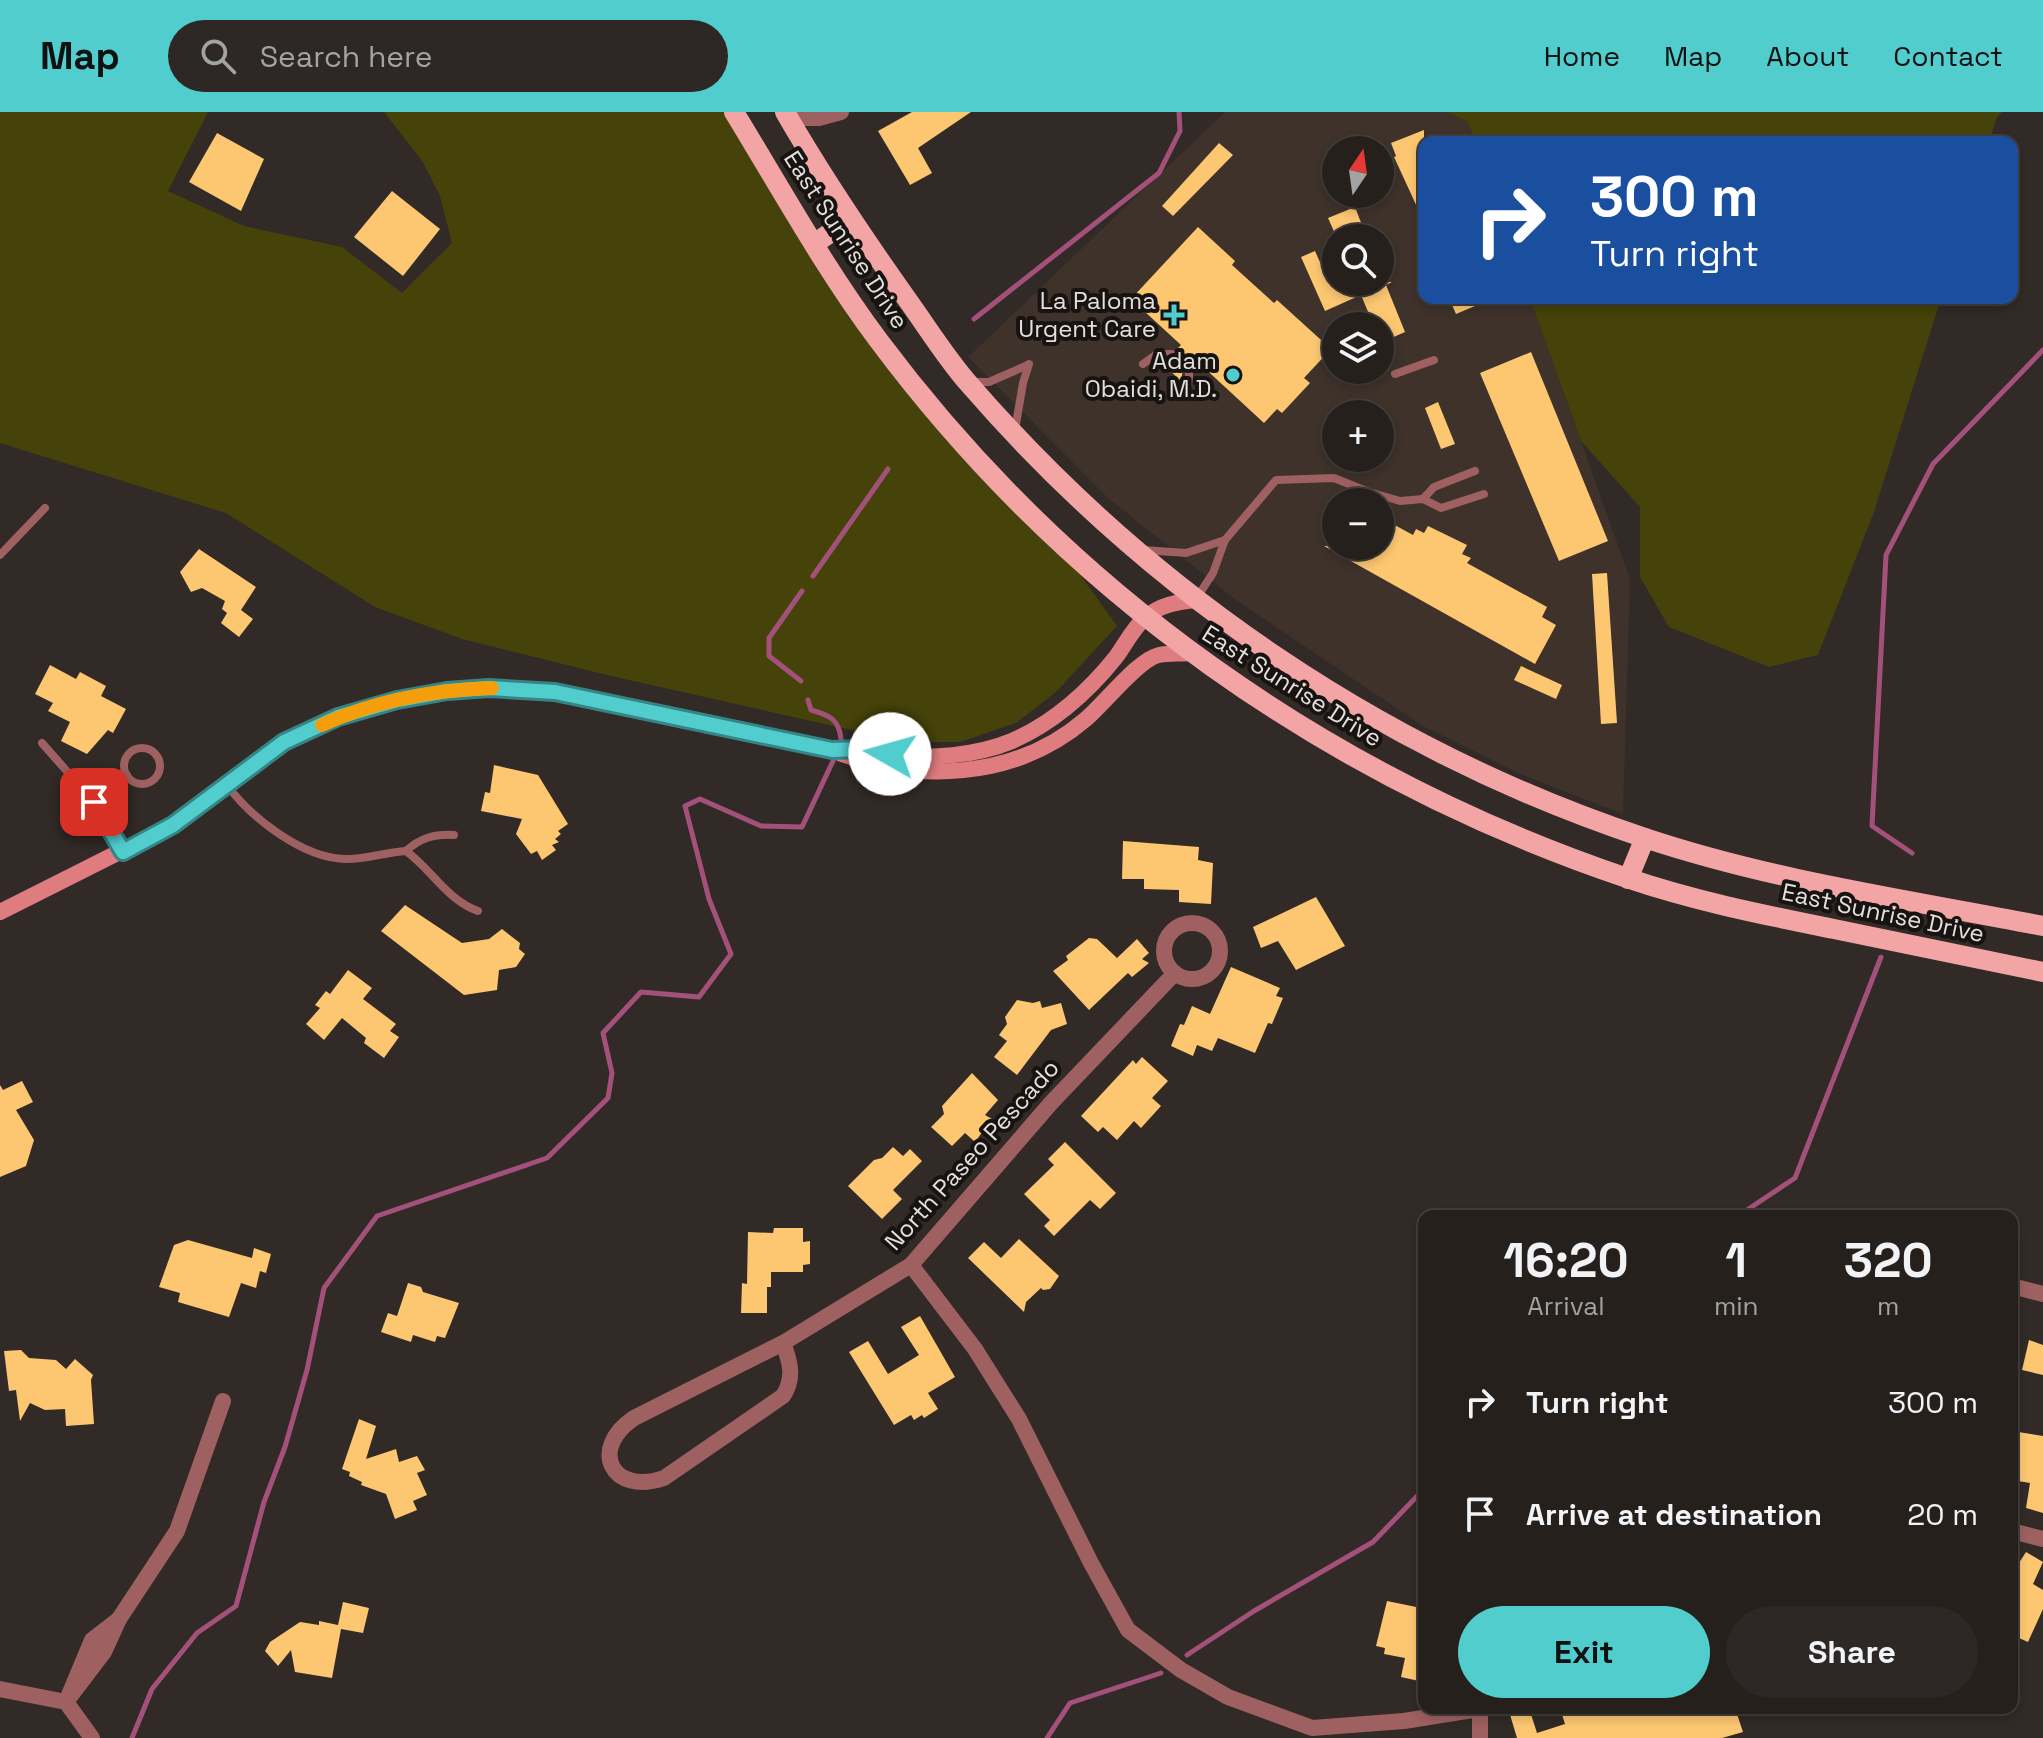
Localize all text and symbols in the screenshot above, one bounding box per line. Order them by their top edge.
search box [168,20,728,92]
text: Map [40,32,120,80]
icon: search [196,34,240,78]
text: Search here [260,37,433,76]
text: Home [1544,38,1620,74]
text: Map [1664,38,1722,74]
text: About [1766,38,1849,74]
text: Contact [1893,38,2003,74]
north arrow [1322,136,1394,208]
map controls [1322,136,1394,560]
street label: East Sunrise Drive [777,145,916,335]
text: 300 m [1590,161,1759,232]
icon: right [1458,168,1562,272]
button: search [1322,224,1394,296]
text: Turn right [1590,231,1759,277]
place label: La Paloma Urgent Care [1018,285,1156,344]
marker: La Paloma Urgent Care [1163,304,1185,326]
button: layers [1322,312,1394,384]
place label: Adam Obaidi, M.D. [1085,345,1217,404]
marker: Adam Obaidi, M.D. [1224,366,1242,384]
button: + [1322,400,1394,472]
button: − [1322,488,1394,560]
street label: East Sunrise Drive [1197,618,1388,753]
position arrow [848,712,932,796]
pin [60,768,128,836]
icon: arrive [72,780,116,824]
street label: East Sunrise Drive [1779,876,1987,949]
street label: North Paseo Pescado [878,1053,1066,1257]
text: 16:20 [1503,1230,1629,1291]
text: 1 [1725,1230,1747,1291]
text: 320 [1844,1230,1933,1291]
text: Arrival [1527,1289,1605,1323]
text: min [1714,1289,1759,1323]
text: m [1877,1289,1899,1323]
icon: right [1458,1380,1502,1424]
text: Turn right [1526,1383,1669,1422]
text: 300 m [1888,1383,1978,1422]
icon: arrive [1458,1492,1502,1536]
text: Arrive at destination [1526,1495,1822,1534]
text: 20 m [1907,1495,1978,1534]
button: Exit [1458,1606,1710,1698]
button: Share [1726,1606,1978,1698]

